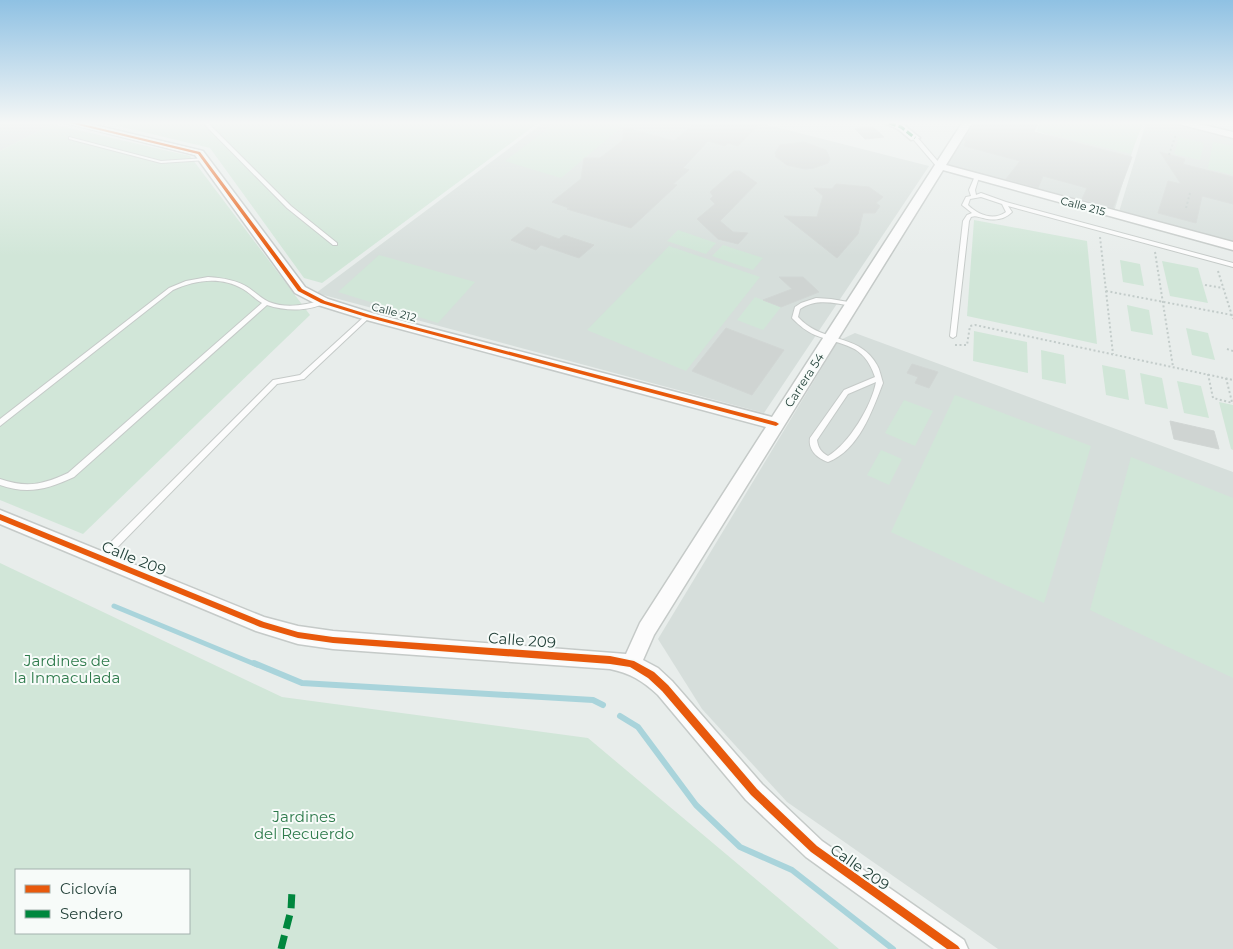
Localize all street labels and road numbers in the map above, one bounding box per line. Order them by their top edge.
street label: Calle 215 [1059,193,1107,219]
street label: Calle 212 [370,299,418,325]
street label: Carrera 54 [781,350,827,410]
street label: Calle 209 [99,536,169,580]
street label: Calle 209 [487,628,557,652]
street label: Calle 209 [827,840,893,894]

